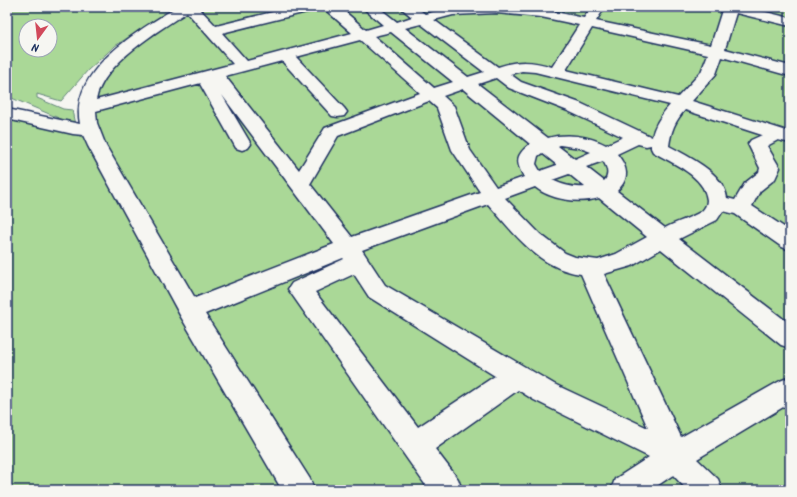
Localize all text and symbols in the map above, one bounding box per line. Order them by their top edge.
north arrow [18,18,58,58]
text: N [30,37,41,56]

